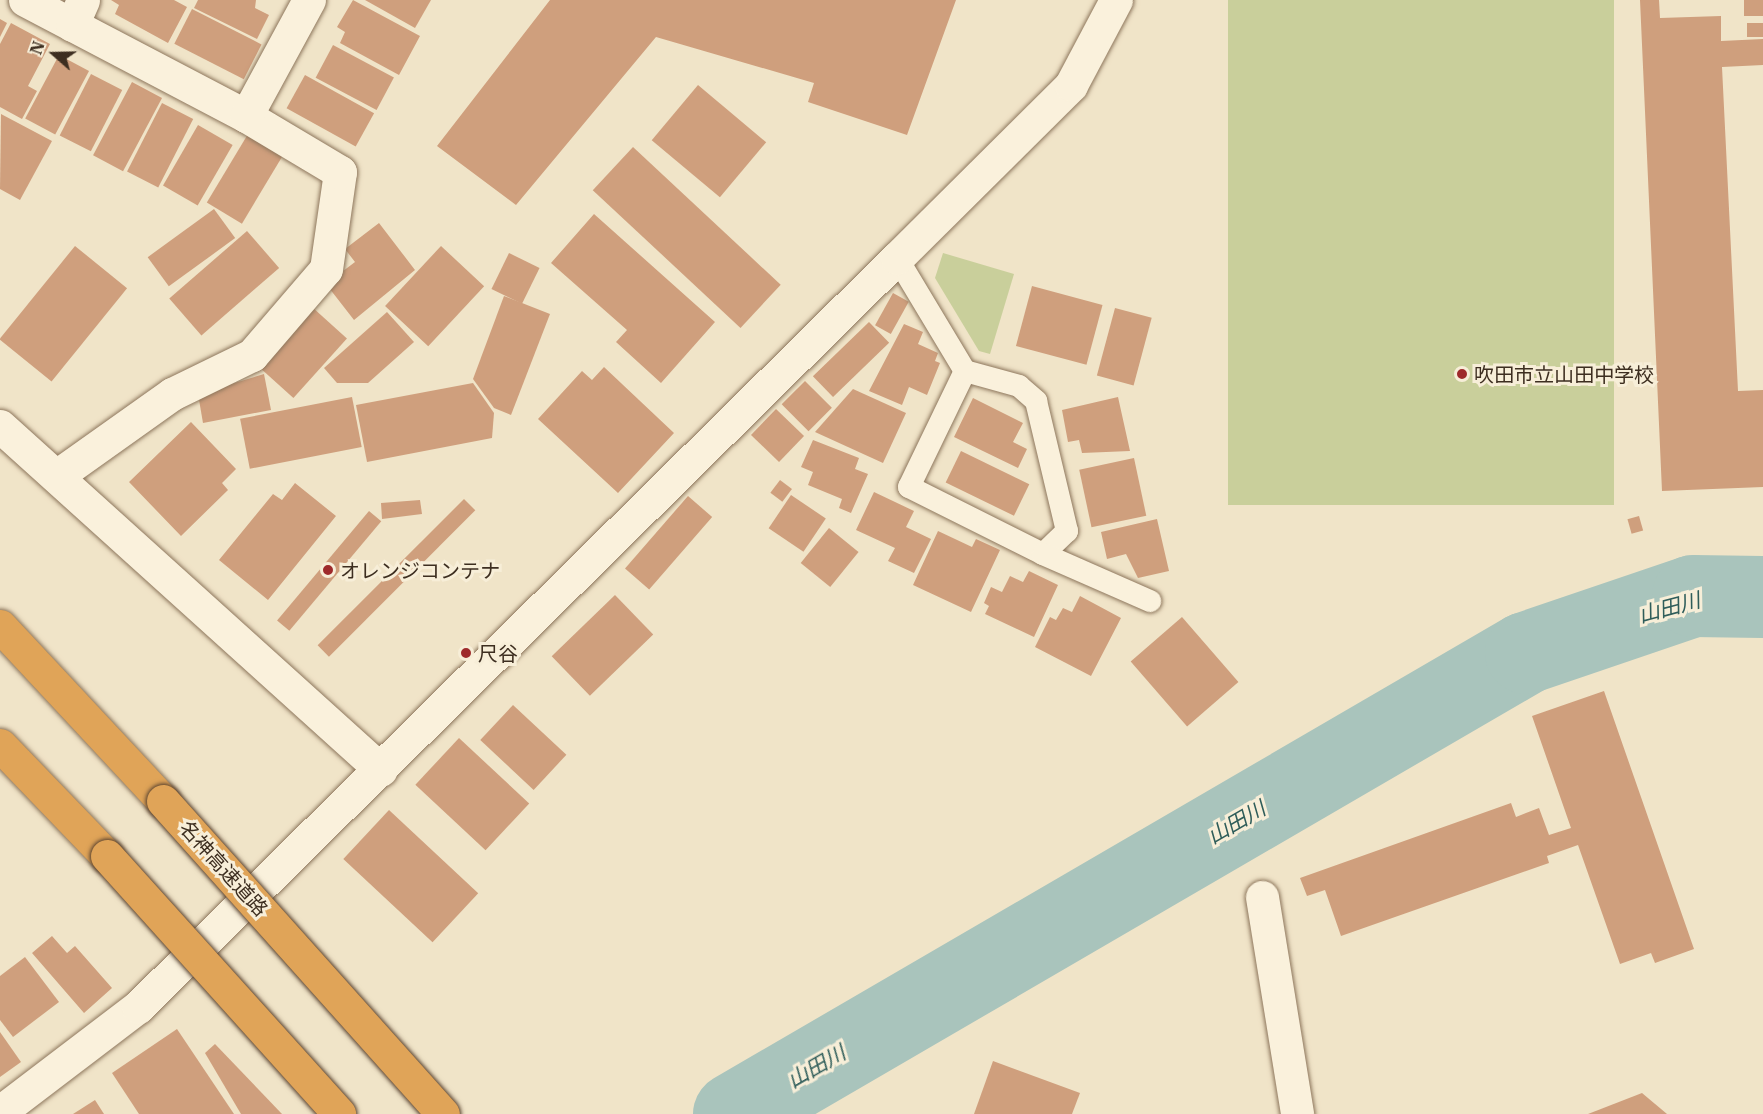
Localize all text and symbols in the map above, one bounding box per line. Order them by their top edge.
north arrow [24,24,84,84]
text: N [26,38,49,57]
place label: 吹田市立山田中学校 [1474,362,1654,386]
marker: 吹田市立山田中学校 [1455,367,1469,381]
place label: オレンジコンテナ [340,558,500,582]
marker: オレンジコンテナ [321,563,335,577]
water label: 山田川 [1635,587,1703,627]
place label: 尺谷 [478,641,518,665]
marker: 尺谷 [459,646,473,660]
water label: 山田川 [1202,795,1270,849]
street label: 名神高速道路 [175,815,273,921]
water label: 山田川 [782,1039,850,1093]

